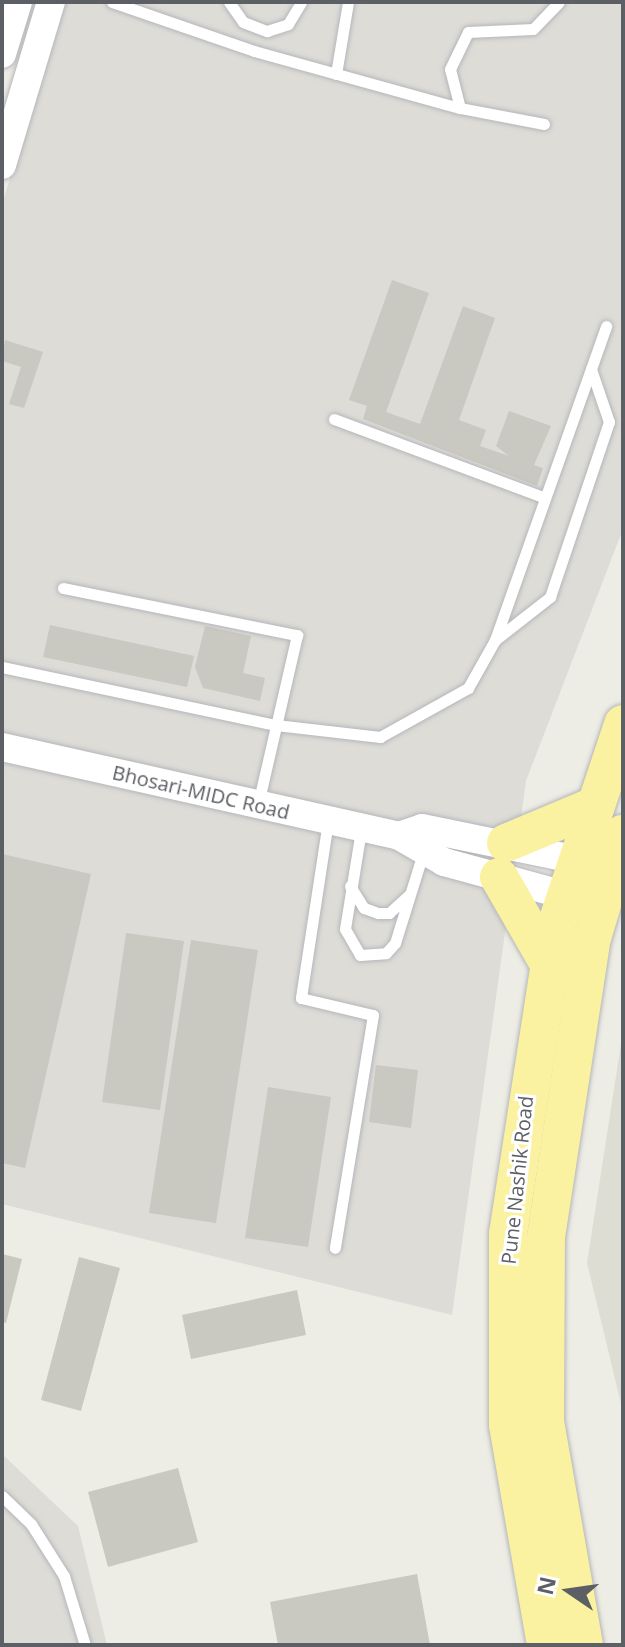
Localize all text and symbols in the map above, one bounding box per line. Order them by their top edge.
street label: Bhosari-MIDC Road [110,760,292,824]
street label: Pune Nashik Road [496,1094,538,1266]
north arrow [529,1551,609,1631]
text: N [529,1574,562,1598]

